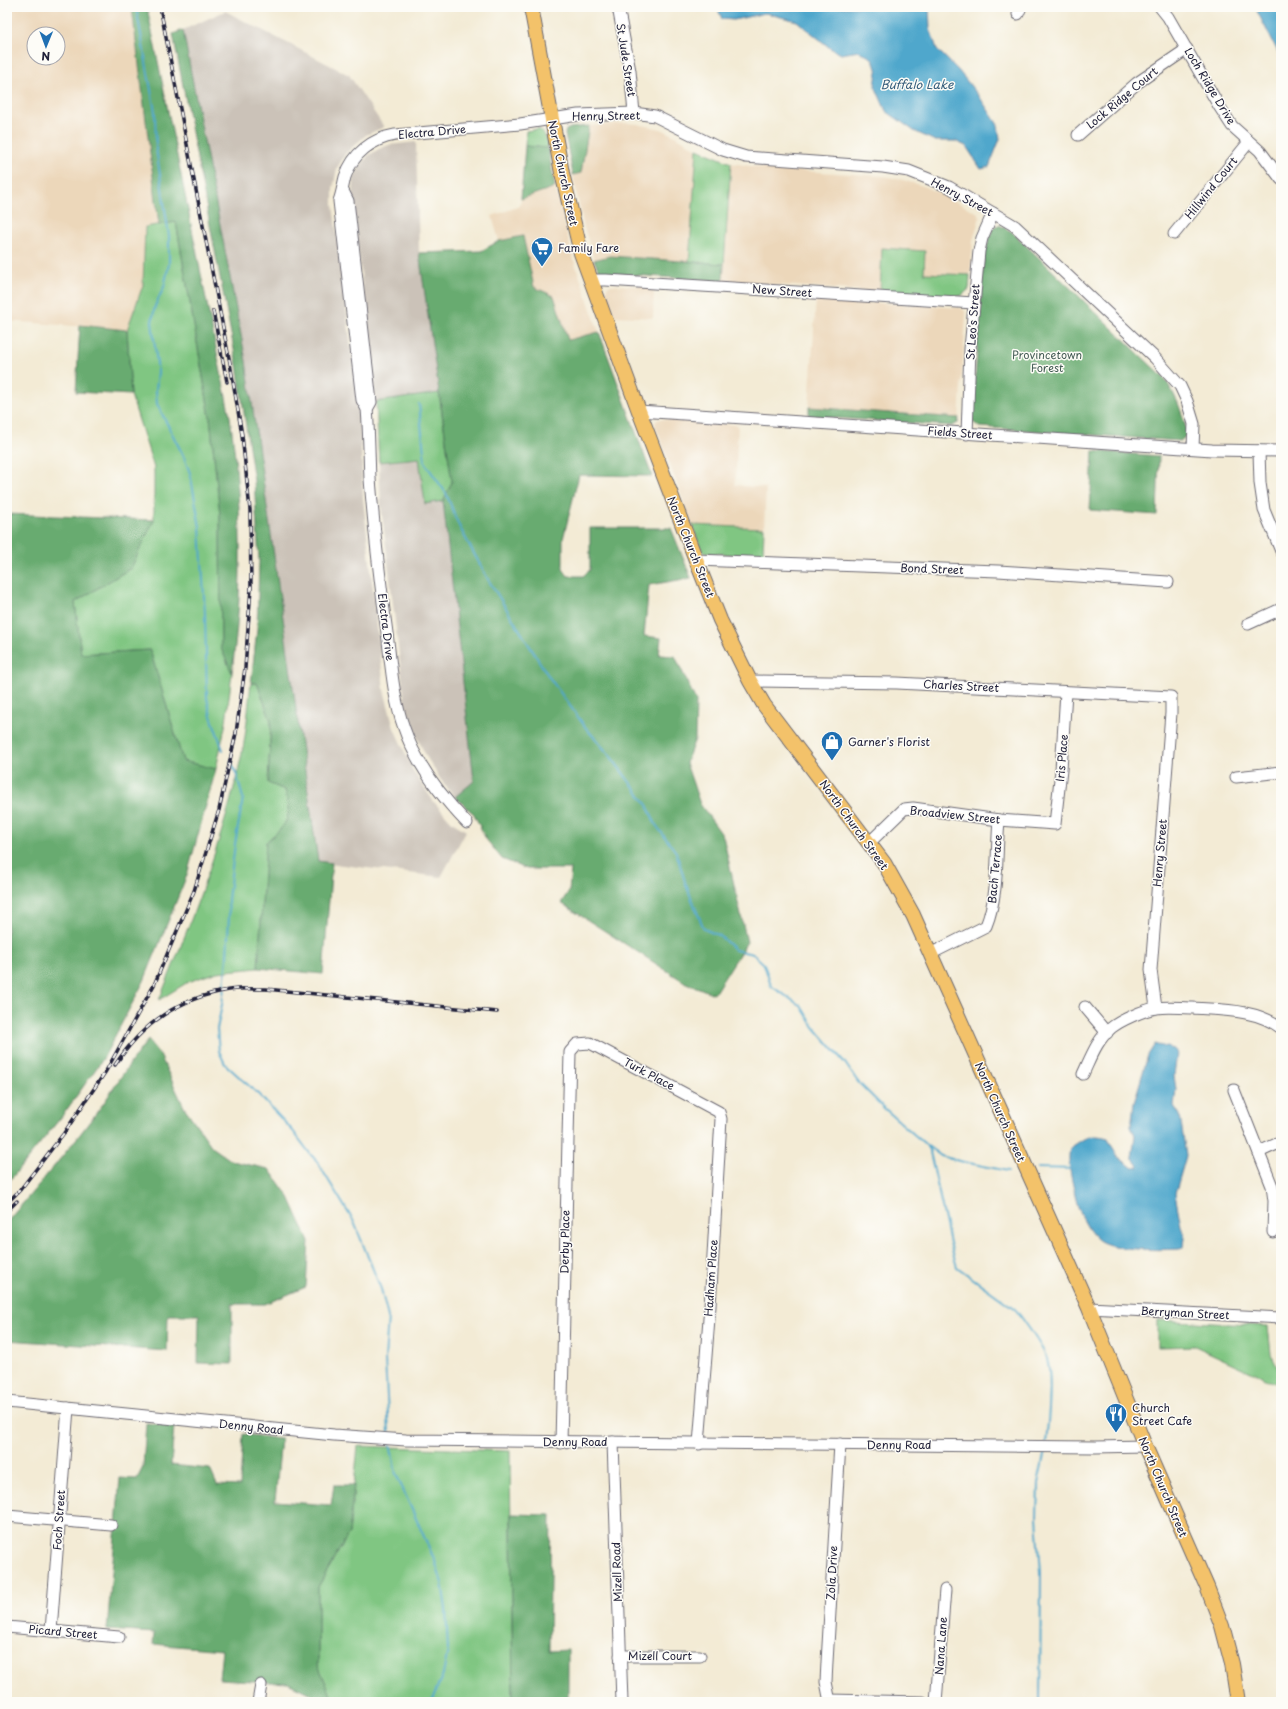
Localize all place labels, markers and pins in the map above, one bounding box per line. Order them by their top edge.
supermarket icon: Family Fare [529,235,555,268]
place label: Family Fare [558,239,619,256]
shop icon: Garner's Florist [819,729,845,762]
place label: Garner's Florist [848,733,930,750]
place label: Church Street Cafe [1132,1399,1192,1429]
restaurant icon: Church Street Cafe [1103,1401,1129,1434]

